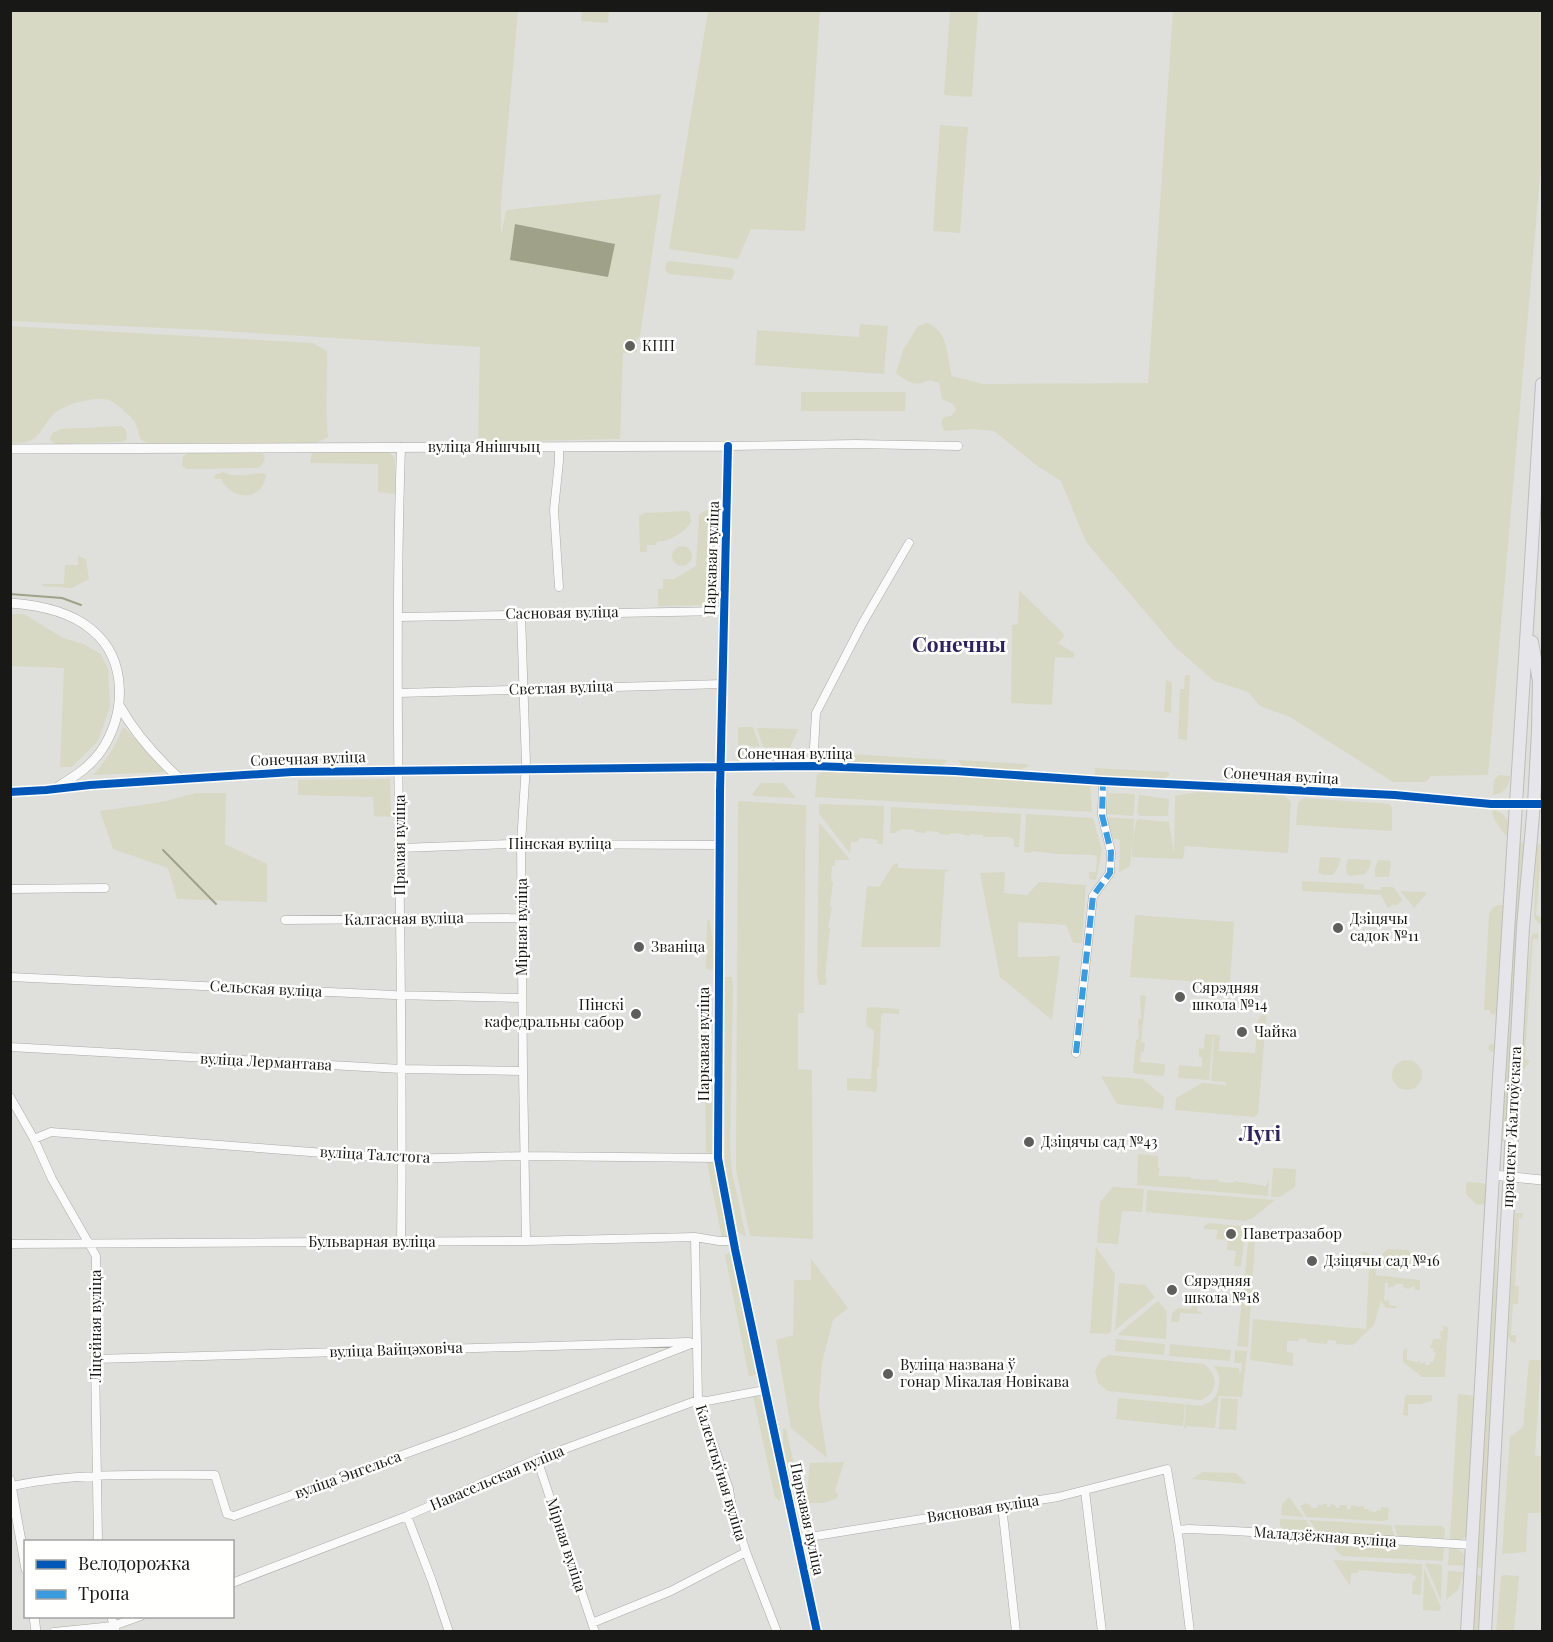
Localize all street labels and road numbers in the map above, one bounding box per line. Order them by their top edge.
street label: вуліца Янішчыц [428,436,540,456]
street label: Паркавая вуліца [699,500,723,616]
street label: Сасновая вуліца [505,601,619,623]
street label: Светлая вуліца [508,675,614,699]
street label: Сонечная вуліца [737,743,853,763]
street label: Сонечная вуліца [250,746,367,770]
street label: Сонечная вуліца [1223,762,1340,788]
street label: Прамая вуліца [389,794,409,895]
street label: Пінская вуліца [508,833,612,853]
street label: Мірная вуліца [511,877,531,976]
street label: Калгасная вуліца [344,907,465,929]
street label: Сельская вуліца [209,975,323,1001]
street label: Паркавая вуліца [693,986,713,1101]
street label: праспект Жалтоўскага [1497,1045,1525,1208]
street label: вуліца Лермантава [199,1048,333,1074]
street label: вуліца Талстога [319,1141,431,1167]
street label: Бульварная вуліца [308,1231,436,1251]
street label: Ліцейная вуліца [85,1269,105,1383]
street label: вуліца Вайцэховіча [329,1337,464,1361]
street label: Калектыўная вуліца [692,1402,752,1544]
street label: Навасельская вуліца [426,1440,567,1514]
street label: вуліца Энгельса [292,1445,404,1503]
street label: Паркавая вуліца [786,1461,830,1577]
street label: Вясновая вуліца [925,1489,1041,1527]
street label: Мірная вуліца [542,1495,592,1595]
street label: Маладзёжная вуліца [1253,1521,1398,1551]

